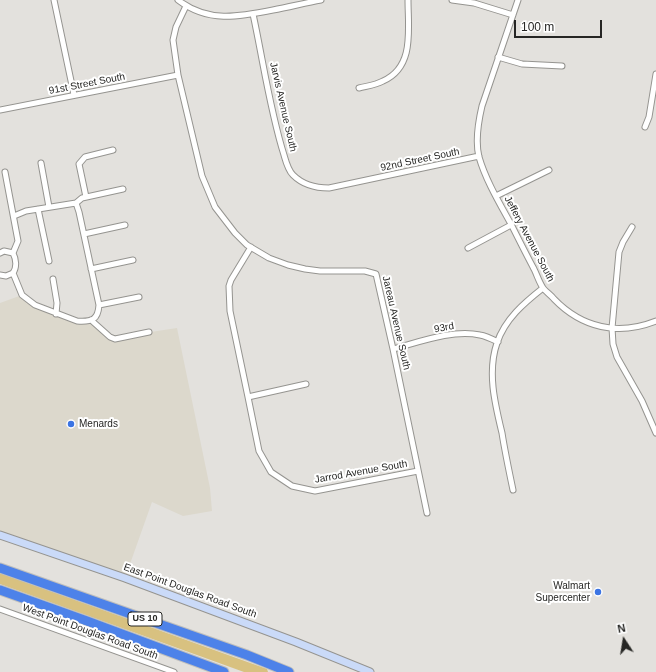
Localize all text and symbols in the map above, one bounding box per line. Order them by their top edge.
scale bar [516,12,604,38]
text: 100 m [521,20,554,34]
street label: Jarvis Avenue South [267,61,299,153]
street label: 91st Street South [48,71,126,97]
street label: 92nd Street South [379,146,461,174]
street label: Jeffery Avenue South [501,194,557,284]
street label: Jareau Avenue South [379,275,413,371]
street label: 93rd [433,320,455,336]
place label: Menards [79,418,118,430]
marker: Menards [66,419,76,429]
street label: Jarrod Avenue South [314,458,408,486]
street label: East Point Douglas Road South [122,561,258,621]
place label: Walmart Supercenter [536,580,590,604]
marker: Walmart Supercenter [593,587,603,597]
street label: West Point Douglas Road South [21,602,159,662]
road number: US 10 [128,612,162,626]
north arrow [604,620,644,660]
text: N [616,622,627,635]

